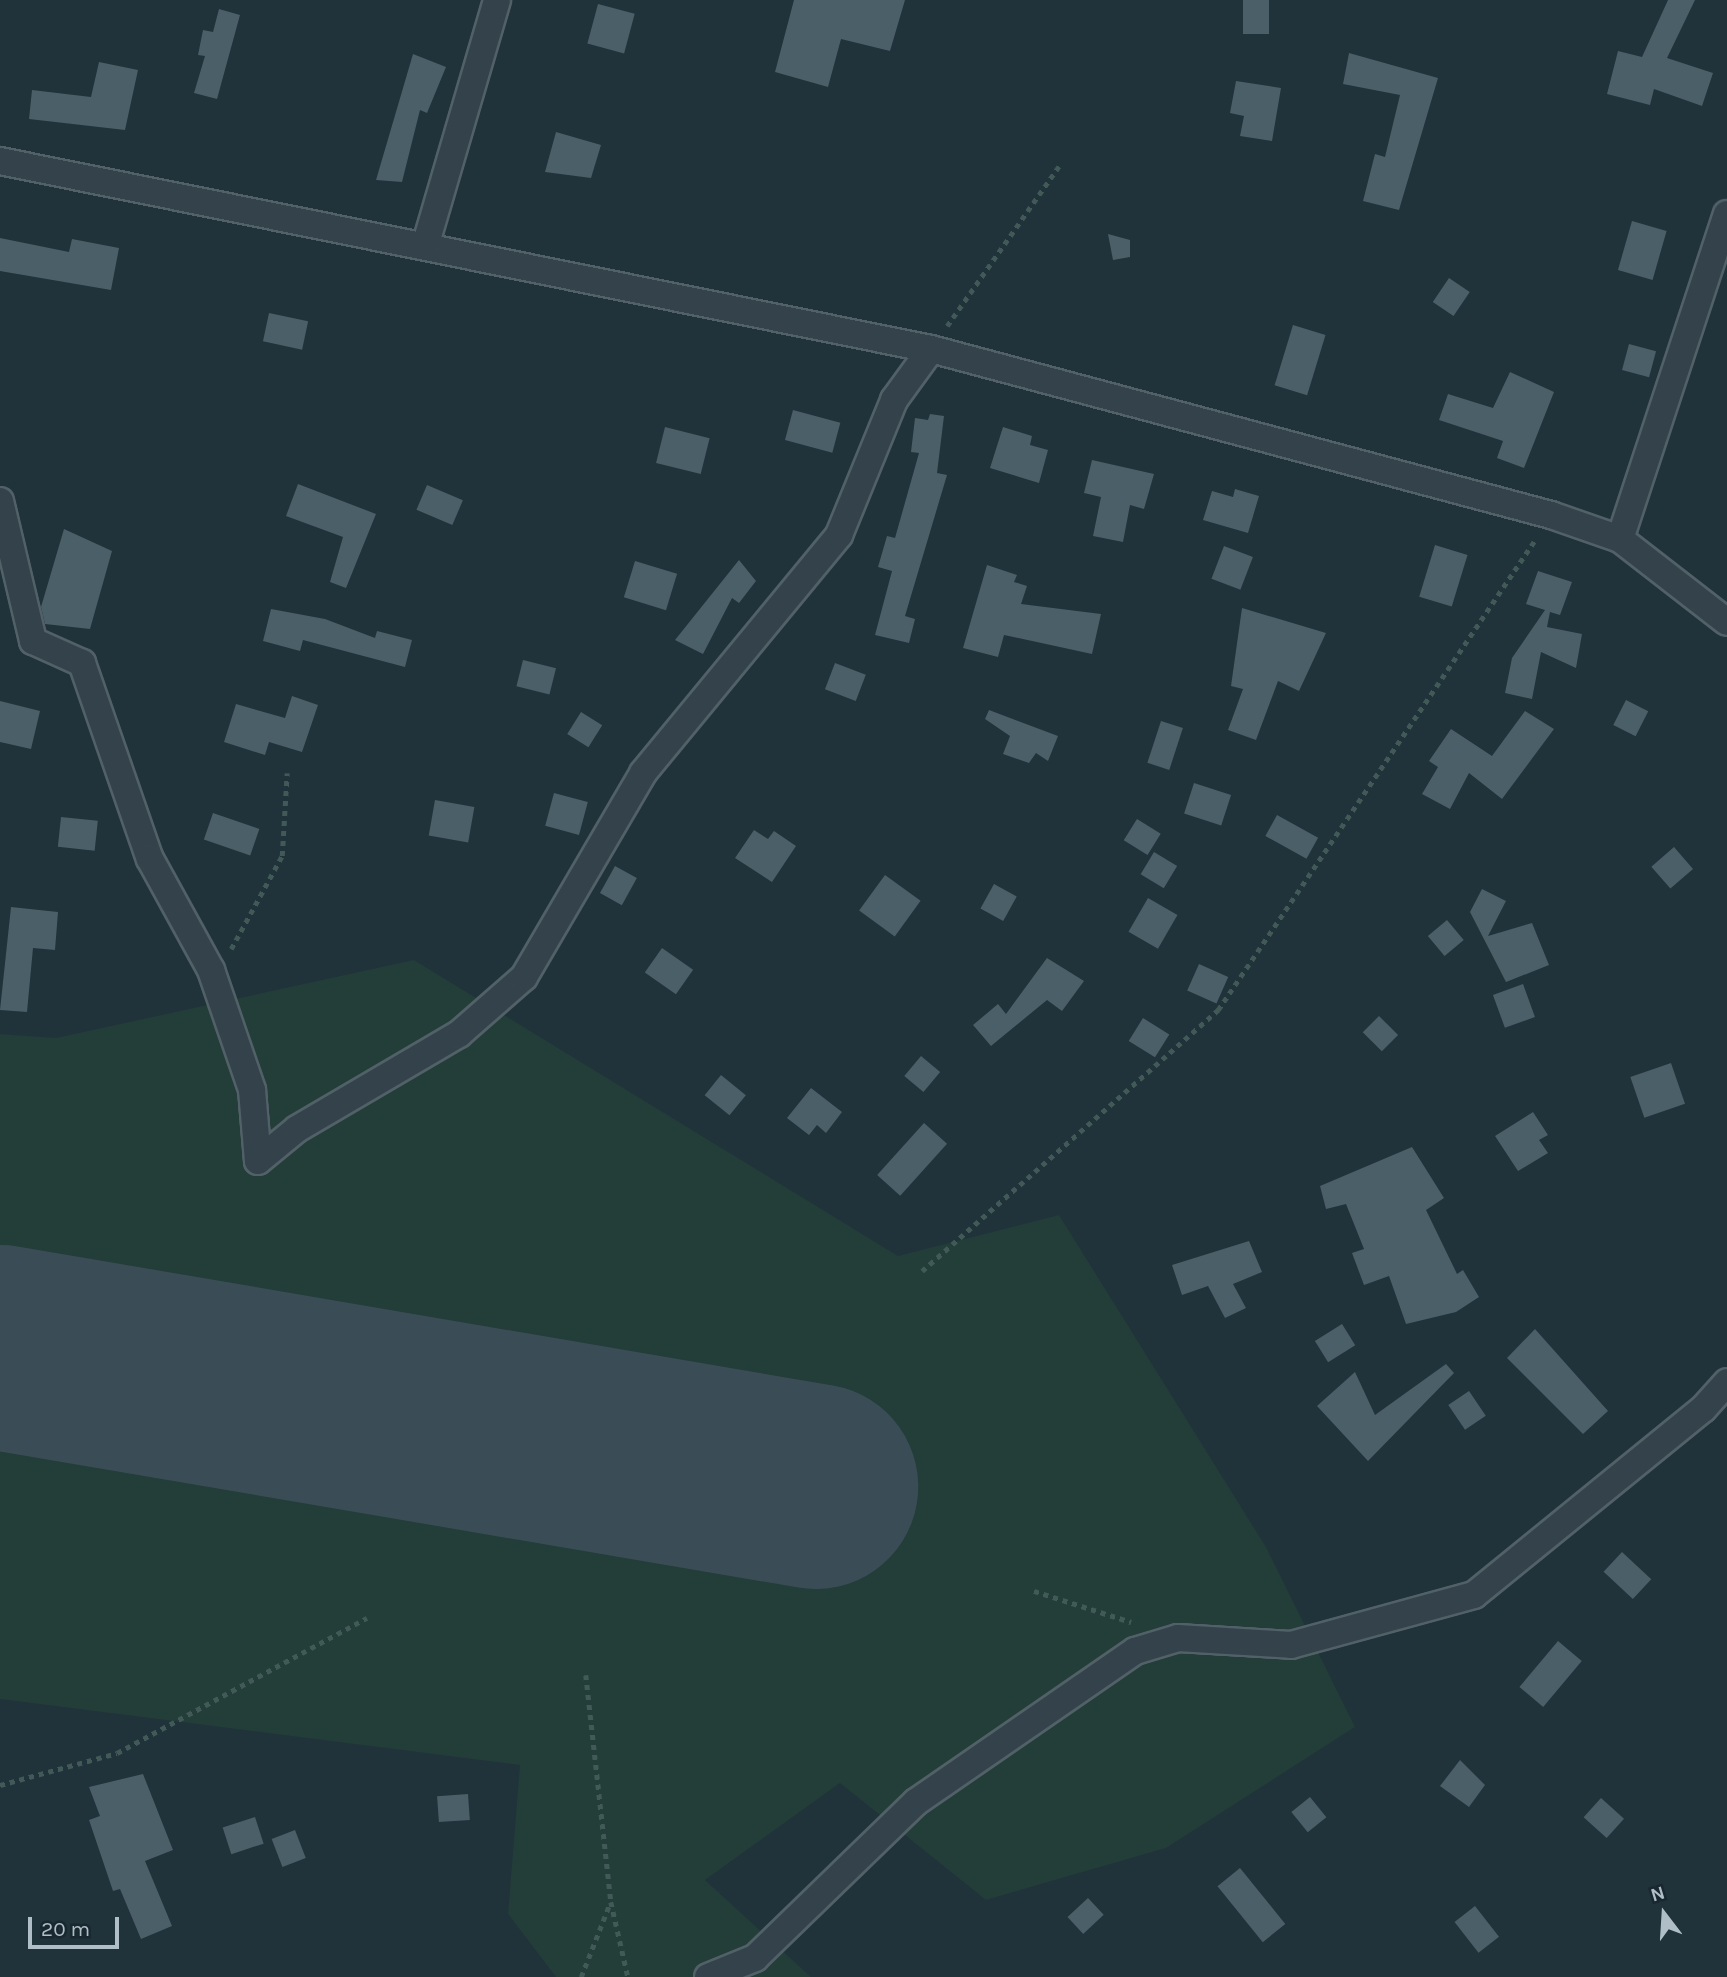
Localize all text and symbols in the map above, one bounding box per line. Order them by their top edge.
north arrow [1629,1879,1699,1949]
text: N [1648,1881,1668,1906]
scale bar [32,1904,122,1948]
text: 20 m [41,1917,90,1941]

